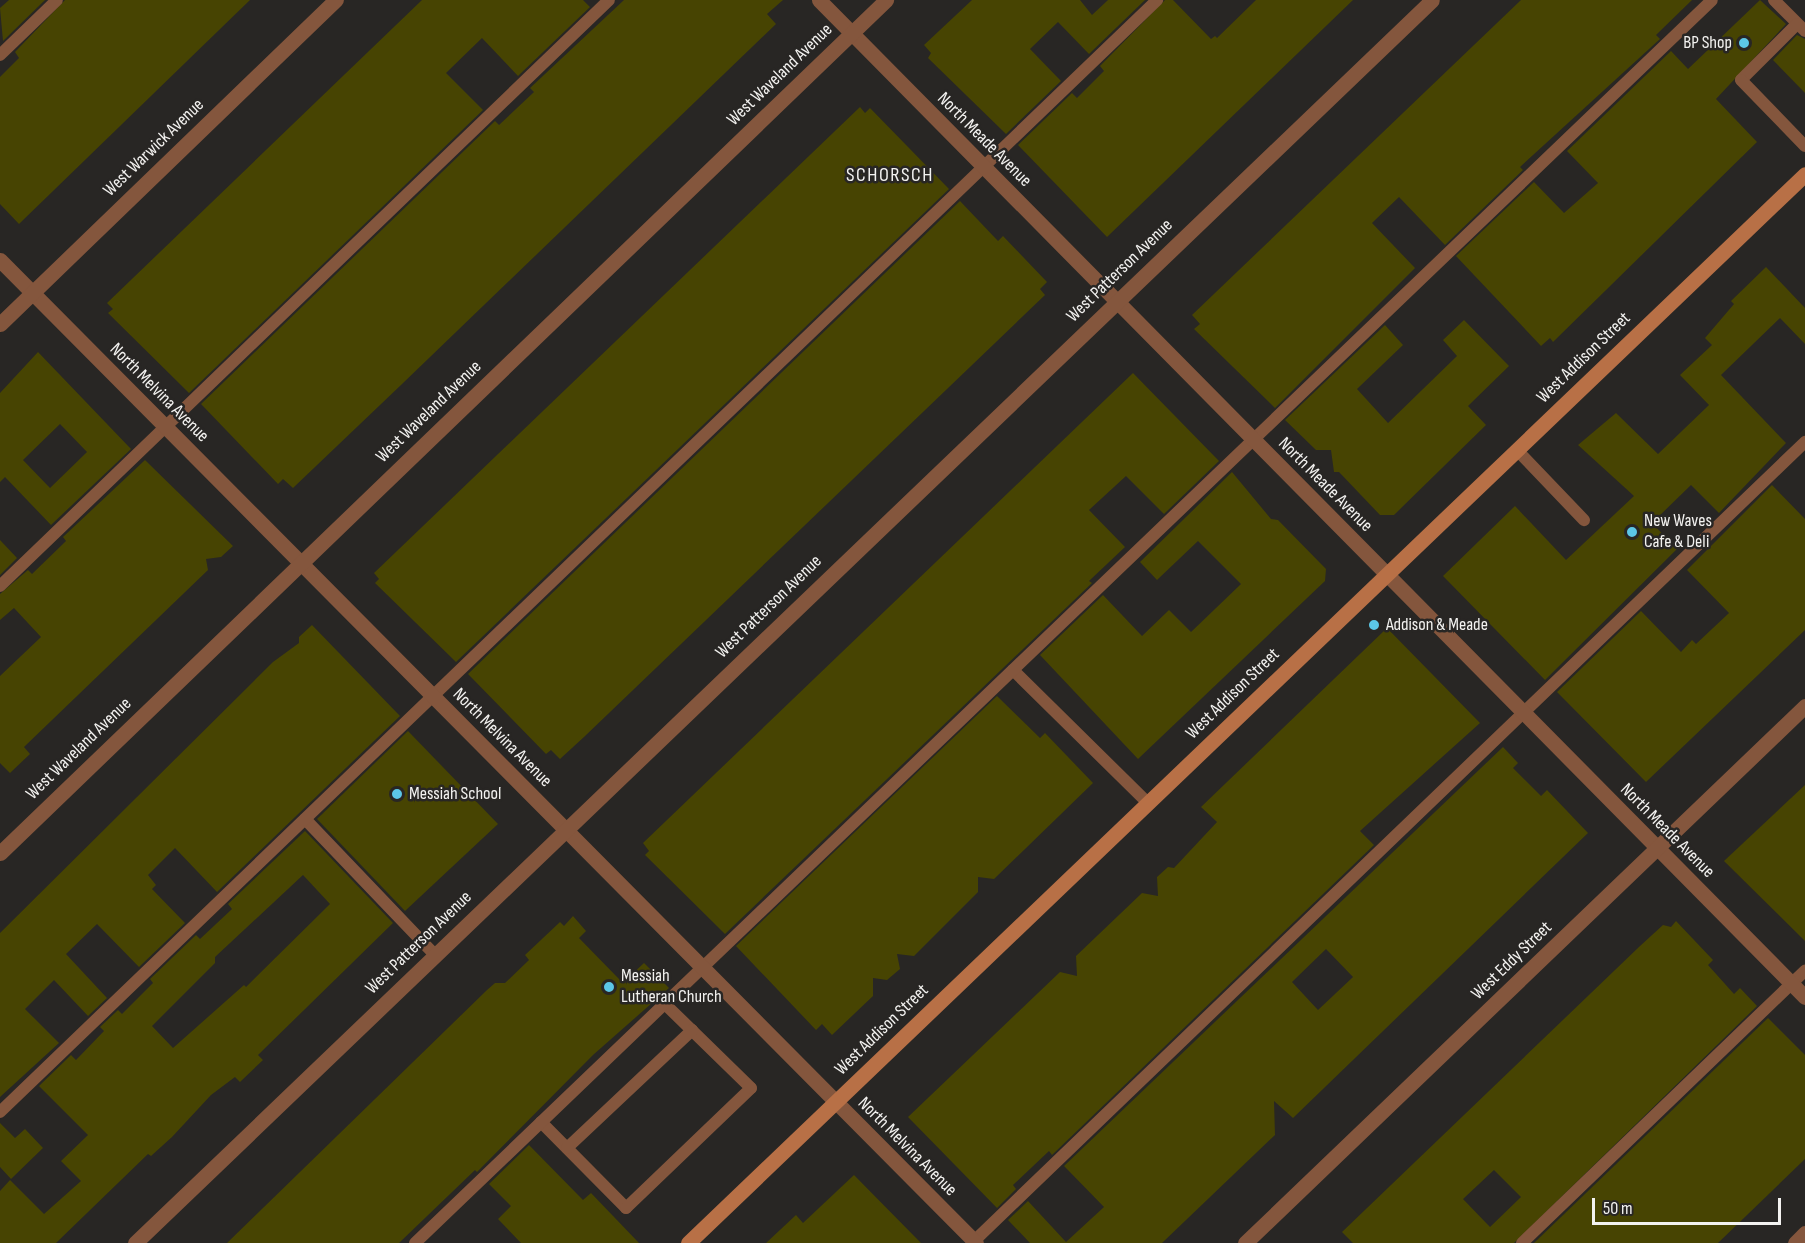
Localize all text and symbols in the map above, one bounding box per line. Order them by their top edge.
street label: West Waveland Avenue [723,19,837,131]
place label: BP Shop [1683,32,1732,54]
marker: BP Shop [1737,36,1751,50]
street label: North Meade Avenue [932,88,1036,192]
street label: West Warwick Avenue [99,95,209,201]
district label: SCHORSCH [846,163,934,187]
street label: West Patterson Avenue [1062,215,1178,327]
street label: West Addison Street [1533,308,1635,408]
street label: North Melvina Avenue [105,339,213,447]
street label: West Waveland Avenue [372,356,486,468]
street label: North Meade Avenue [1273,433,1377,537]
place label: New Waves Cafe & Deli [1644,511,1712,554]
marker: New Waves Cafe & Deli [1625,525,1639,539]
street label: West Patterson Avenue [711,551,827,663]
place label: Addison & Meade [1386,614,1488,636]
marker: Addison & Meade [1367,618,1381,632]
street label: West Addison Street [1182,644,1284,744]
street label: North Melvina Avenue [448,684,556,792]
street label: West Waveland Avenue [22,693,136,805]
street label: North Meade Avenue [1615,779,1719,883]
place label: Messiah School [409,783,501,805]
marker: Messiah School [390,787,404,801]
street label: West Patterson Avenue [361,887,477,999]
street label: West Eddy Street [1467,917,1557,1005]
place label: Messiah Lutheran Church [621,966,722,1008]
marker: Messiah Lutheran Church [602,980,616,994]
street label: West Addison Street [831,980,933,1080]
street label: North Melvina Avenue [853,1093,961,1201]
scale bar [1595,1186,1784,1224]
text: 50 m [1603,1198,1633,1219]

